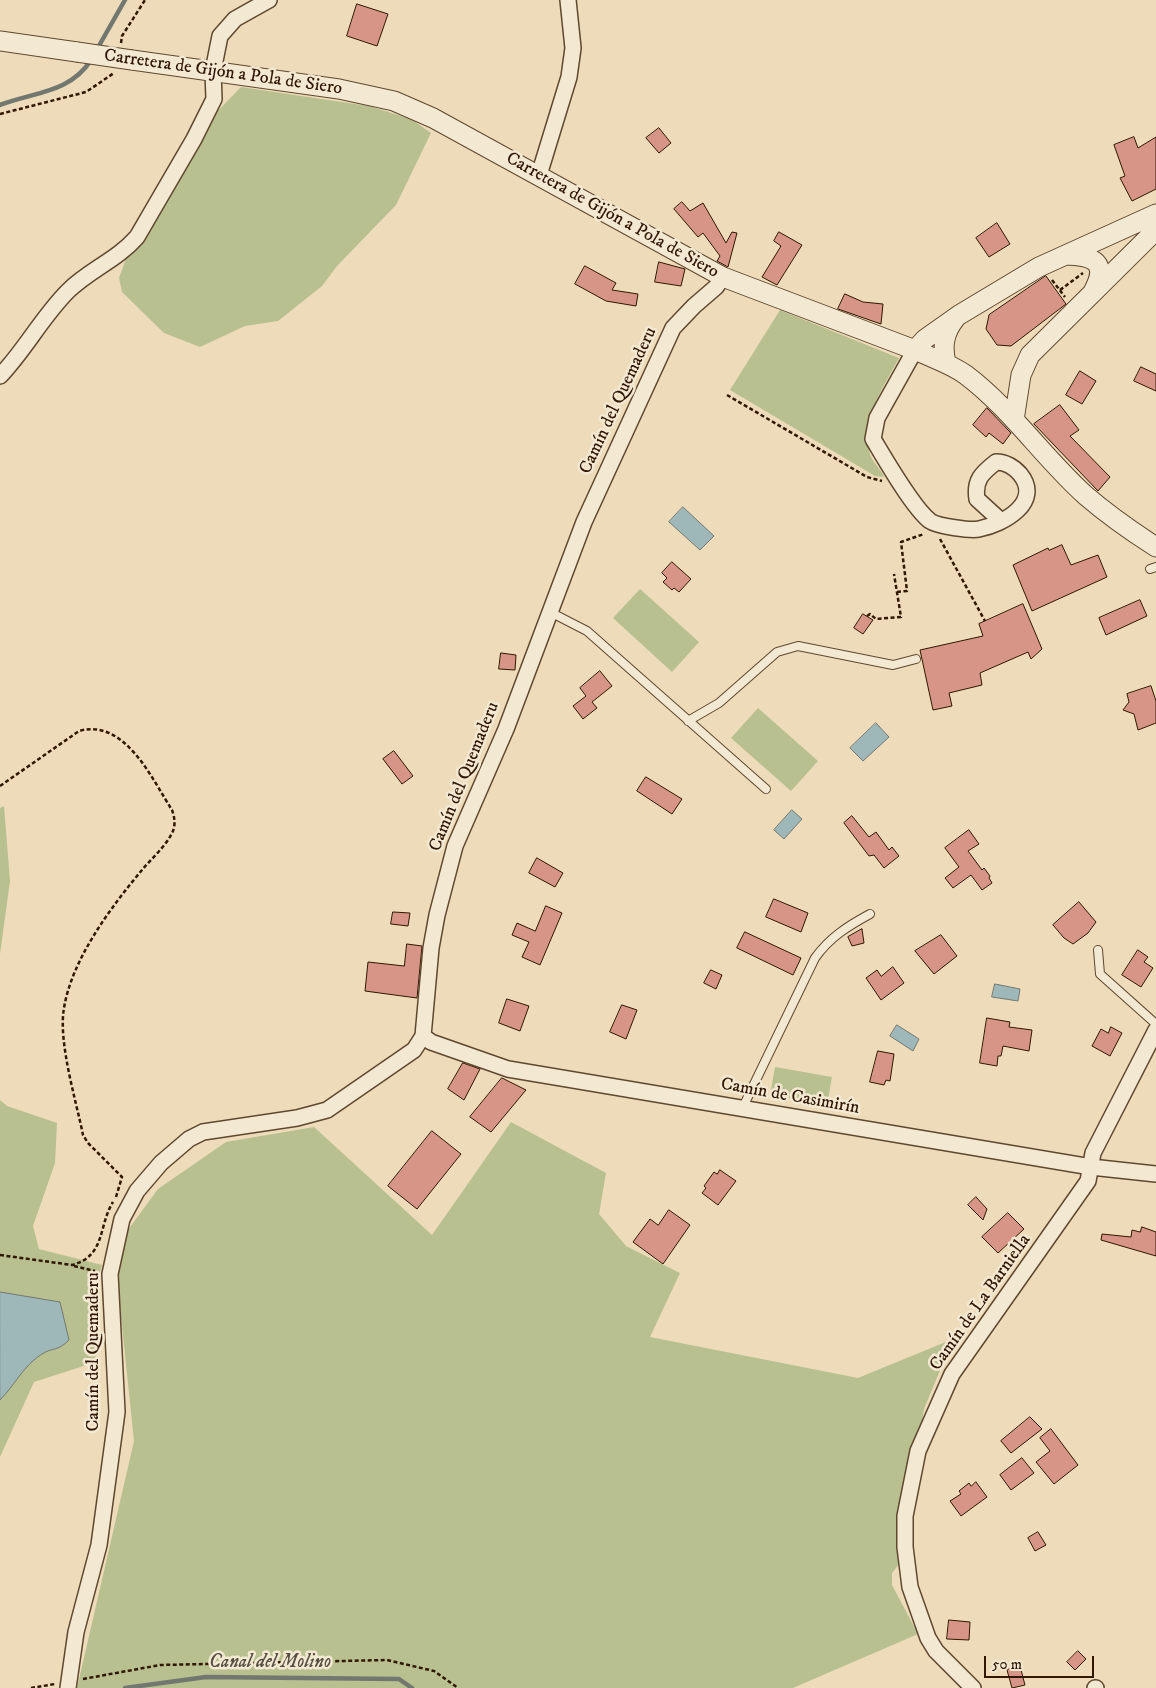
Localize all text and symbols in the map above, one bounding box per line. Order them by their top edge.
street label: Carretera de Gijón a Pola de Siero [103,46,343,100]
street label: Carretera de Gijón a Pola de Siero [502,148,722,284]
street label: Camín del Quemaderu [576,324,662,478]
street label: Camín del Quemaderu [425,699,505,855]
street label: Camín de Casimirín [719,1074,861,1120]
street label: Camín de La Barniella [926,1231,1036,1375]
street label: Camín del Quemaderu [83,1272,105,1432]
scale bar [986,1646,1096,1678]
water label: Canal del Molino [209,1652,331,1674]
text: 50 m [992,1655,1022,1674]

